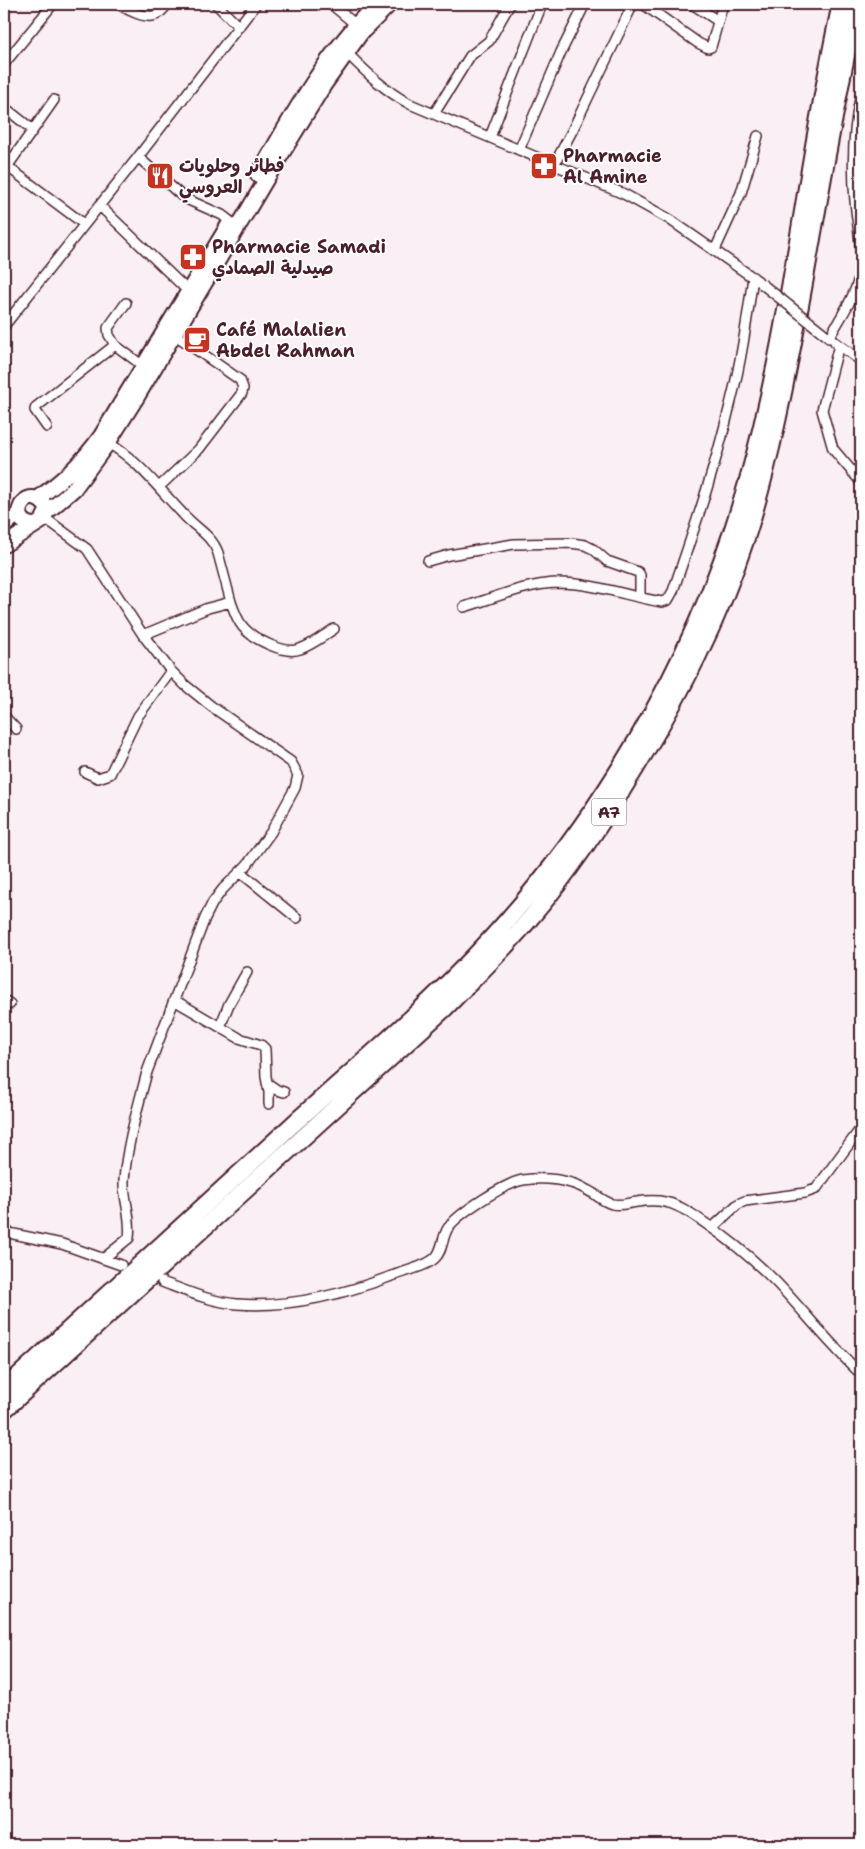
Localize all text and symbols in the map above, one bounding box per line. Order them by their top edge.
place label: Pharmacie Al Amine [563,144,662,189]
pharmacy icon: Pharmacie Al Amine [529,151,559,181]
place label: فطائر وحلويات العروسي [179,154,285,203]
restaurant icon: فطائر وحلويات العروسي [145,161,175,191]
place label: Pharmacie Samadi صيدلية الصمادي [212,235,386,282]
pharmacy icon: Pharmacie Samadi صيدلية الصمادي [178,242,208,272]
place label: Café Malalien Abdel Rahman [216,318,355,363]
cafe icon: Café Malalien Abdel Rahman [182,325,212,355]
road number: A7 [592,799,626,826]

